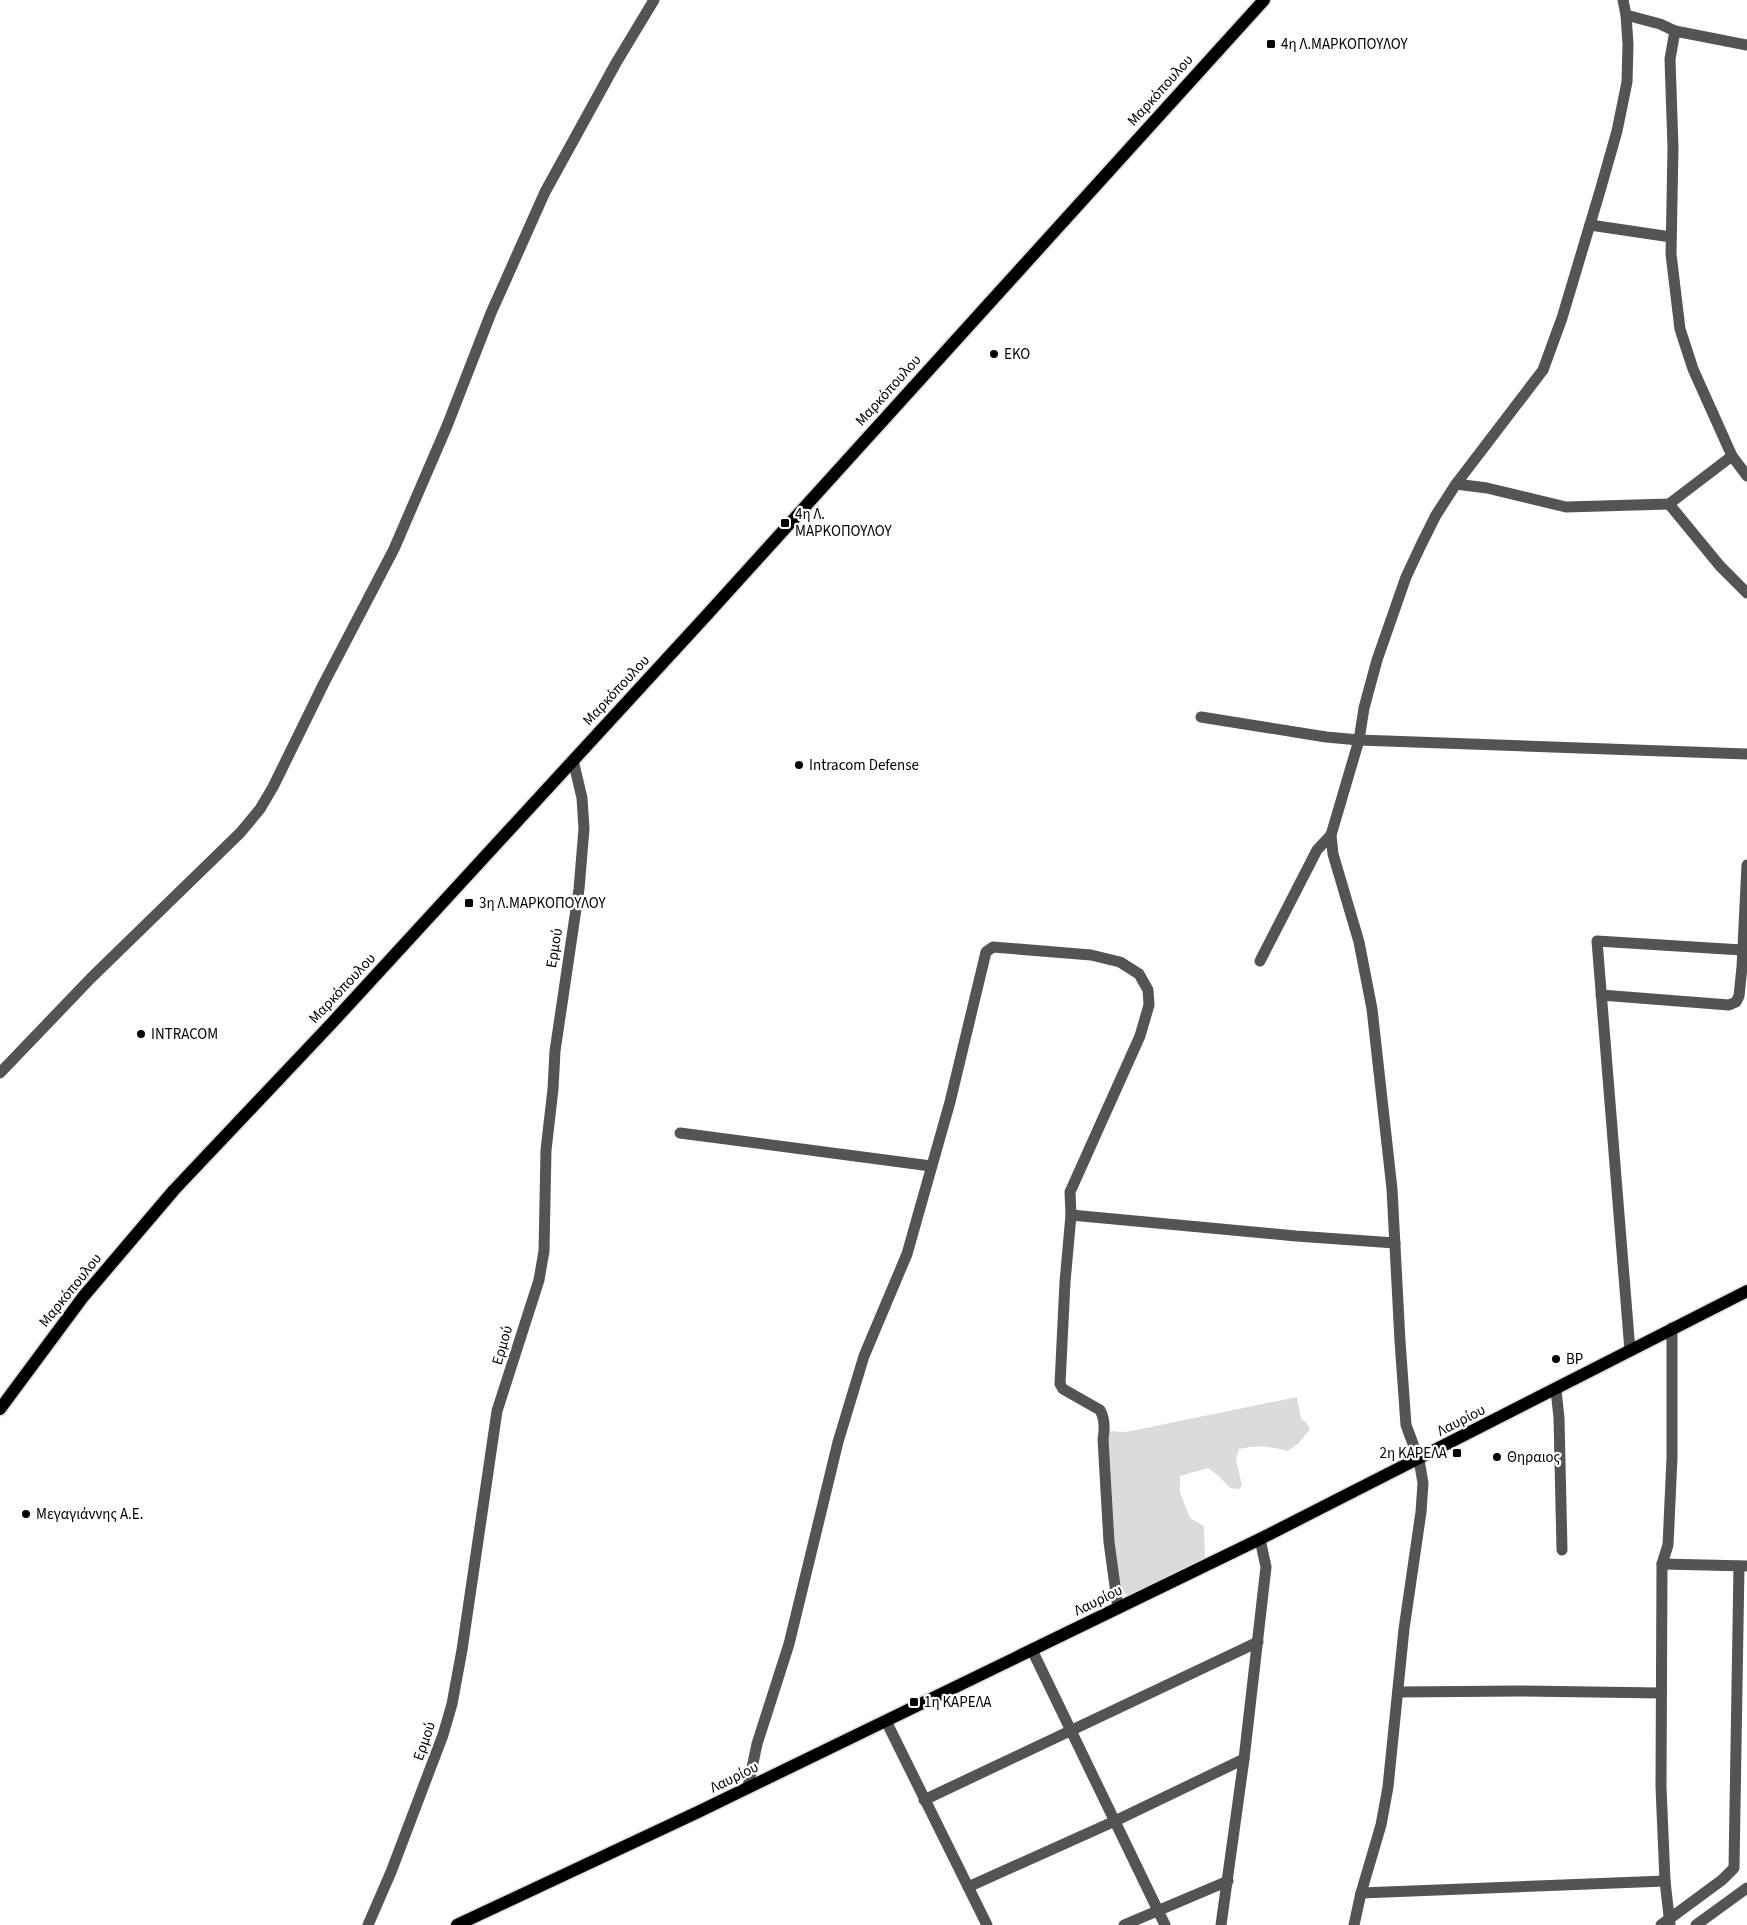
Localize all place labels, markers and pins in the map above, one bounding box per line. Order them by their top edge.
place label: 4η Λ.ΜΑΡΚΟΠΟΥΛΟΥ [1281,34,1408,55]
marker: 4η Λ.ΜΑΡΚΟΠΟΥΛΟΥ [1265,38,1277,50]
place label: EKO [1004,344,1030,365]
marker: EKO [988,348,1000,360]
place label: 4η Λ. ΜΑΡΚΟΠΟΥΛΟΥ [795,504,892,542]
marker: 4η Λ. ΜΑΡΚΟΠΟΥΛΟΥ [779,517,791,529]
place label: Intracom Defense [809,755,919,776]
marker: Intracom Defense [793,759,805,771]
place label: 3η Λ.ΜΑΡΚΟΠΟΥΛΟΥ [479,893,606,914]
marker: 3η Λ.ΜΑΡΚΟΠΟΥΛΟΥ [463,897,475,909]
place label: INTRACOM [151,1024,218,1045]
marker: INTRACOM [135,1028,147,1040]
place label: BP [1566,1349,1583,1370]
marker: BP [1550,1353,1562,1365]
place label: 2η ΚΑΡΕΛΑ [1380,1443,1448,1464]
marker: 2η ΚΑΡΕΛΑ [1451,1447,1463,1459]
place label: Θηραιος [1507,1447,1561,1468]
marker: Θηραιος [1491,1451,1503,1463]
place label: Μεγαγιάννης Α.Ε. [36,1504,143,1525]
marker: Μεγαγιάννης Α.Ε. [20,1508,32,1520]
place label: 1η ΚΑΡΕΛΑ [924,1692,992,1713]
marker: 1η ΚΑΡΕΛΑ [908,1696,920,1708]

